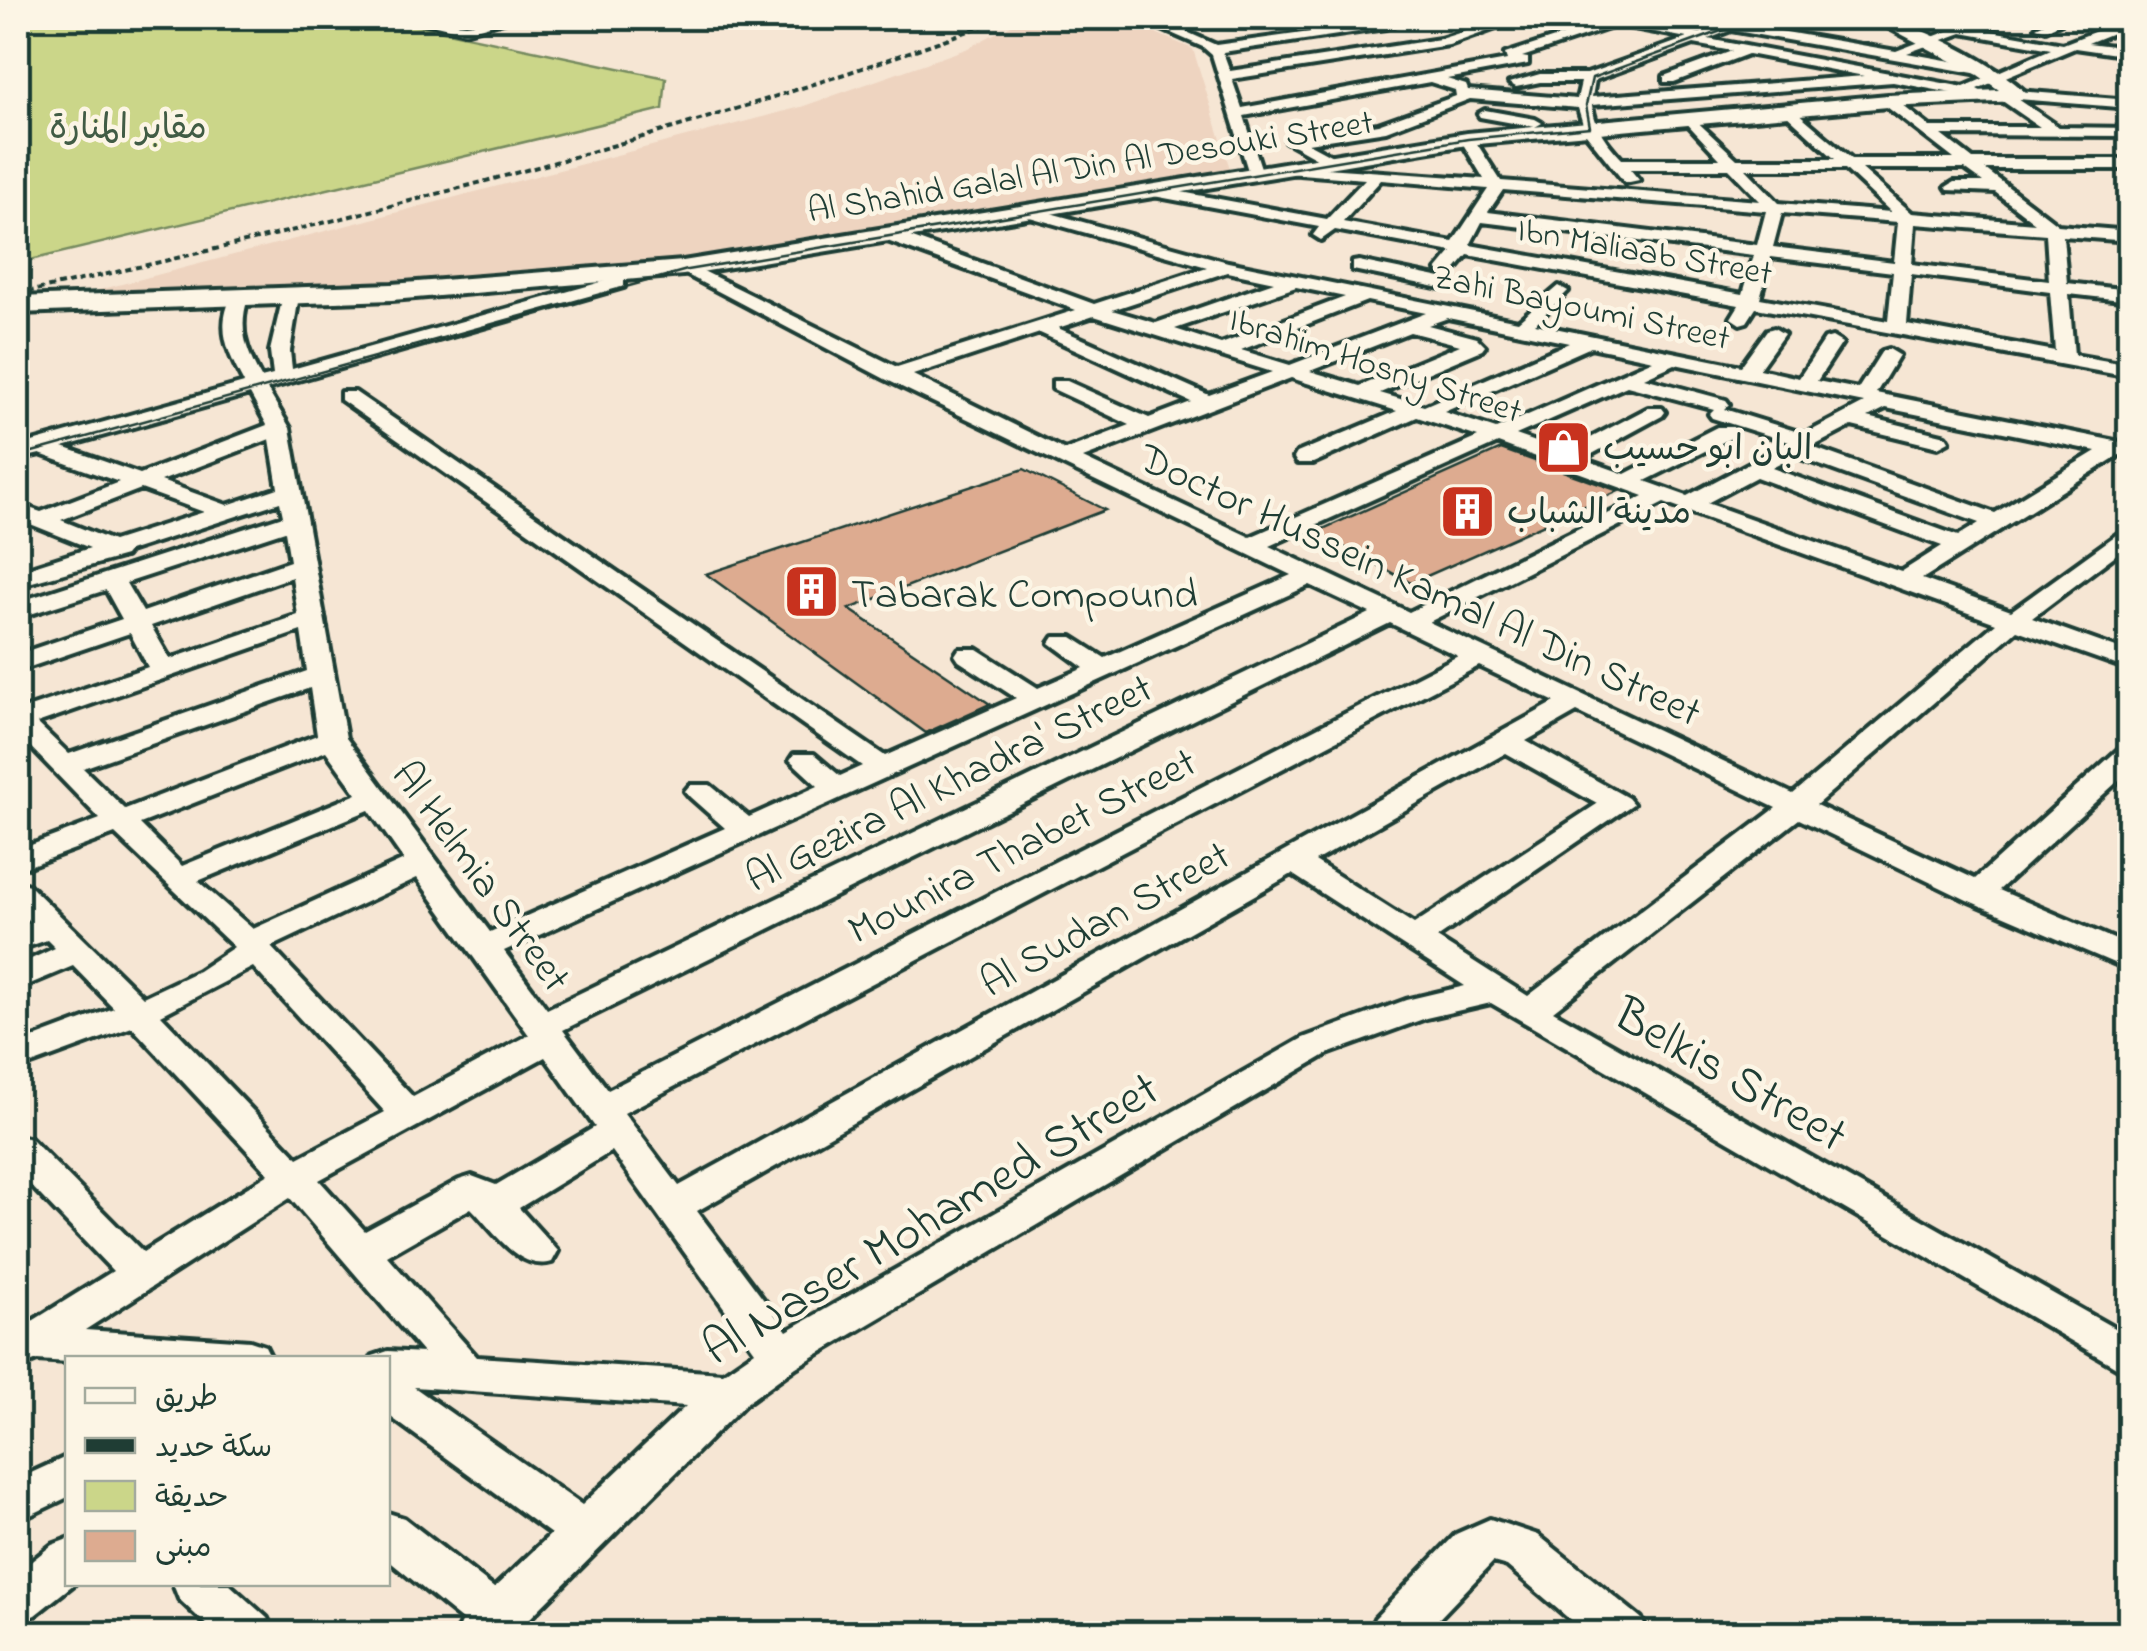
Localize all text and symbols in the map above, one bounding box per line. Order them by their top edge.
street label: Al Shahid Galal Al Din Al Desouki Street [804,98,1377,238]
park label: مقابر المنارة [49,104,207,155]
street label: Ibn Maliaab Street [1513,206,1776,301]
street label: Zahi Bayoumi Street [1428,253,1734,366]
street label: Ibrahim Hosny Street [1222,296,1528,439]
shop icon: البان ابو حسيب [1534,417,1594,477]
place label: البان ابو حسيب [1603,425,1812,476]
street label: Doctor Hussein Kamal Al Din Street [1127,429,1710,745]
building icon: مدينة الشباب [1438,481,1498,541]
place label: مدينة الشباب [1507,489,1691,540]
building icon: Tabarak Compound [782,562,842,622]
place label: Tabarak Compound [851,566,1198,627]
street label: Al Gezira Al Khadra' Street [736,660,1164,910]
street label: Mounira Thabet Street [838,734,1208,962]
street label: Al Helmia Street [374,749,584,1006]
street label: Al Sudan Street [970,827,1242,1015]
street label: Belkis Street [1598,980,1860,1173]
street label: Al Naser Mohamed Street [689,1055,1174,1386]
legend [65,1356,390,1586]
text: طريق [155,1377,218,1421]
text: سكة حديد [155,1427,272,1471]
text: حديقة [155,1477,229,1521]
text: مبنى [155,1527,211,1571]

